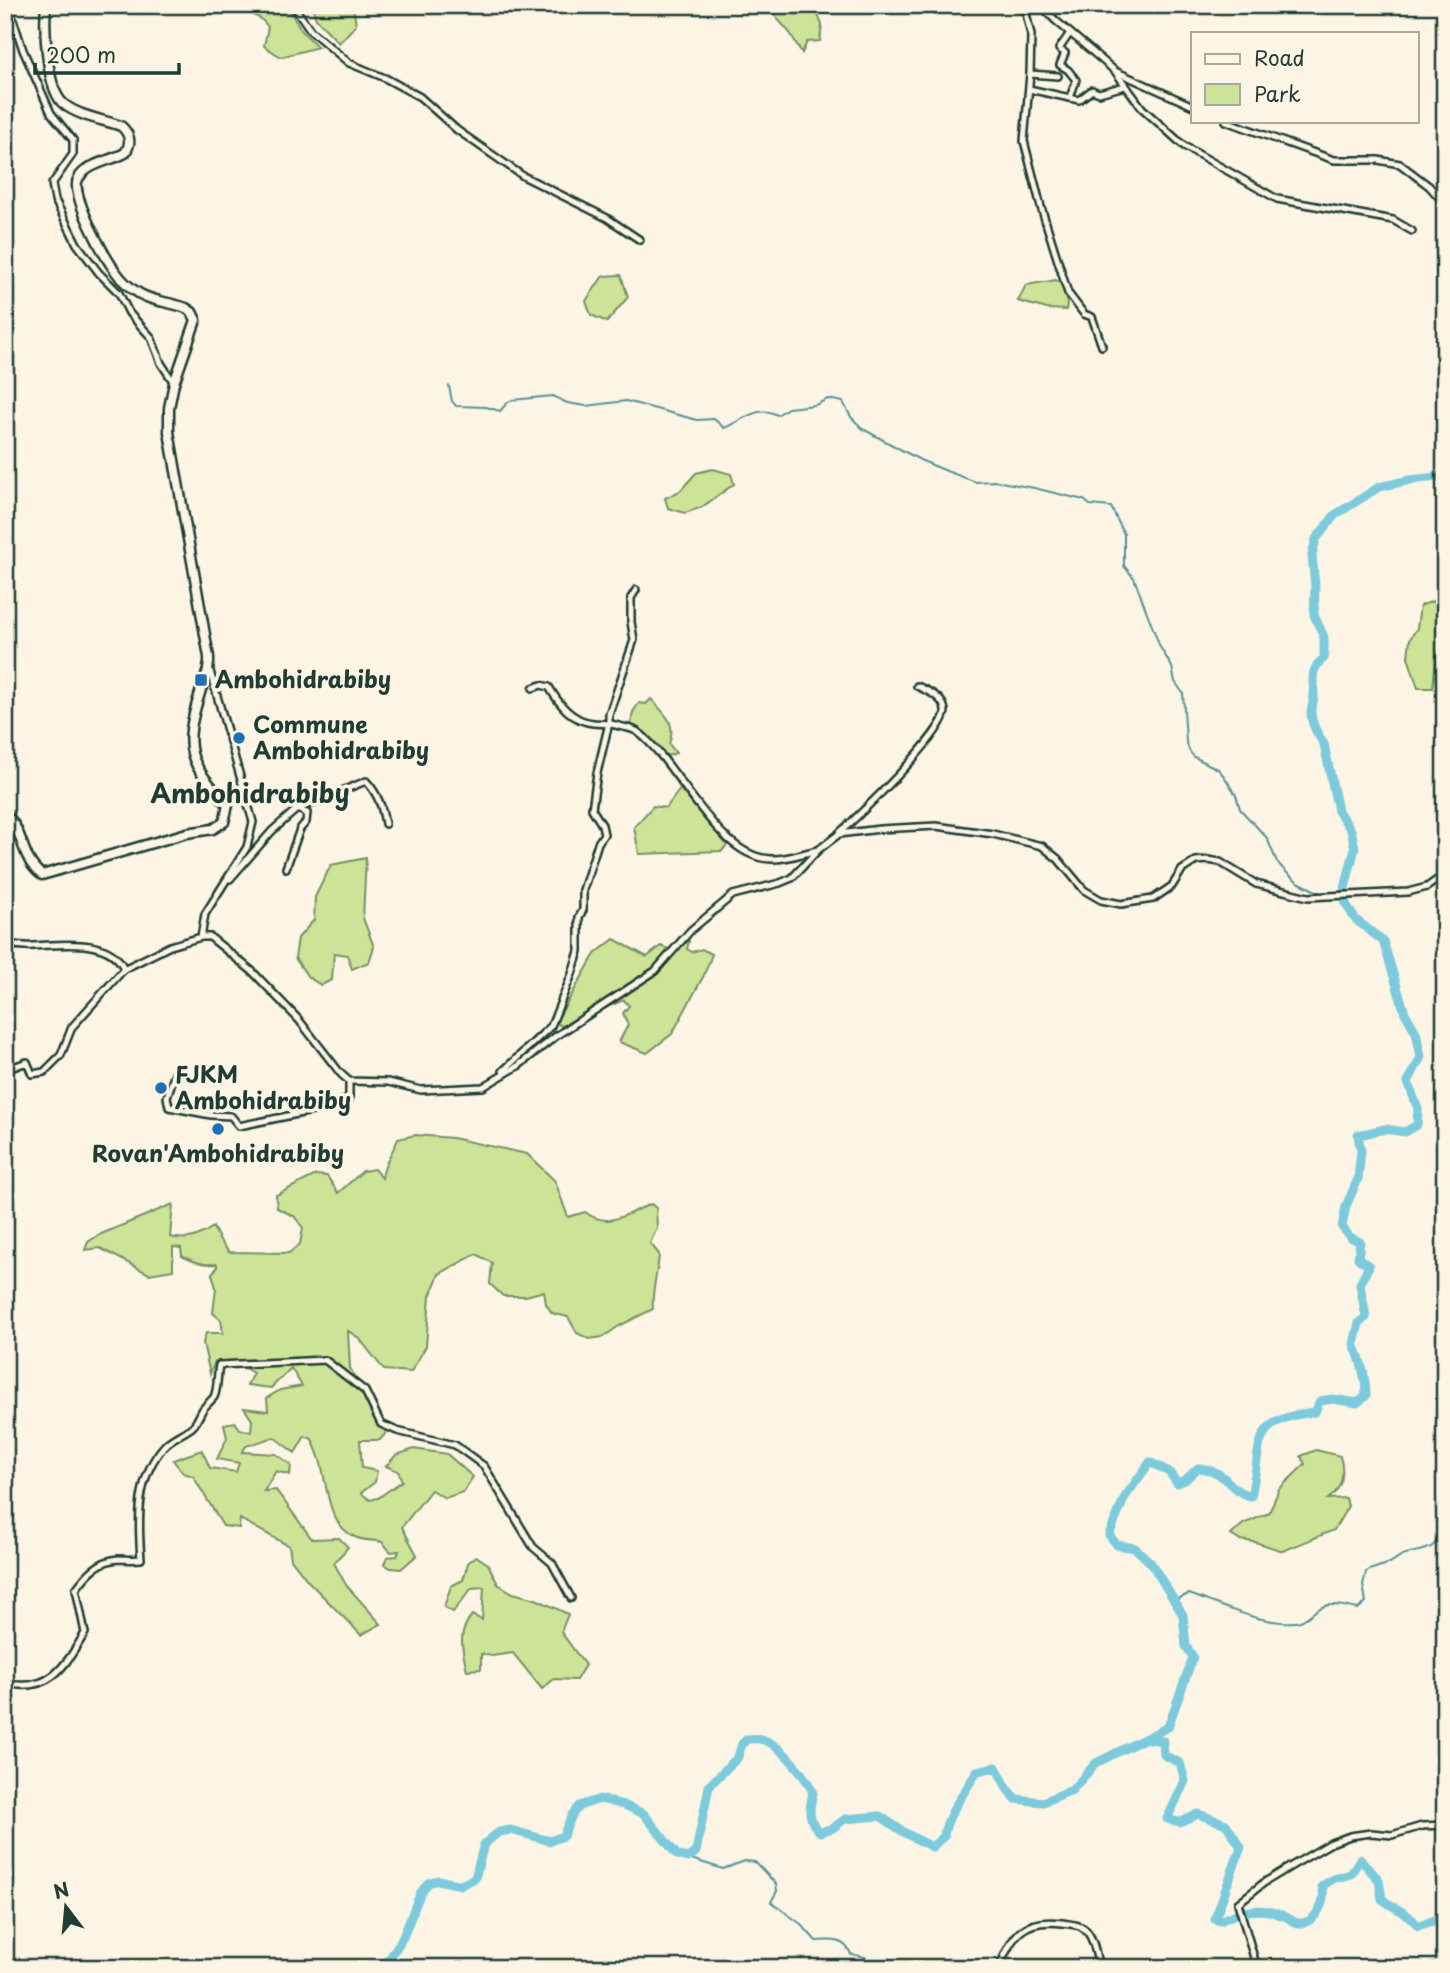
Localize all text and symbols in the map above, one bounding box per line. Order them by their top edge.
scale bar [35,32,178,76]
legend [1191,32,1418,122]
text: 200 m [46,38,116,70]
text: Road [1254,41,1305,73]
text: Park [1254,77,1301,109]
place label: Ambohidrabiby [215,661,391,696]
marker: Ambohidrabiby [193,672,209,688]
place label: Commune Ambohidrabiby [253,706,429,767]
marker: Commune Ambohidrabiby [231,730,247,746]
district label: Ambohidrabiby [150,773,350,812]
place label: FJKM Ambohidrabiby [175,1056,351,1117]
marker: FJKM Ambohidrabiby [153,1080,169,1096]
marker: Rovan'Ambohidrabiby [210,1121,226,1137]
place label: Rovan'Ambohidrabiby [92,1135,344,1170]
north arrow [32,1871,102,1941]
text: N [50,1874,72,1905]

